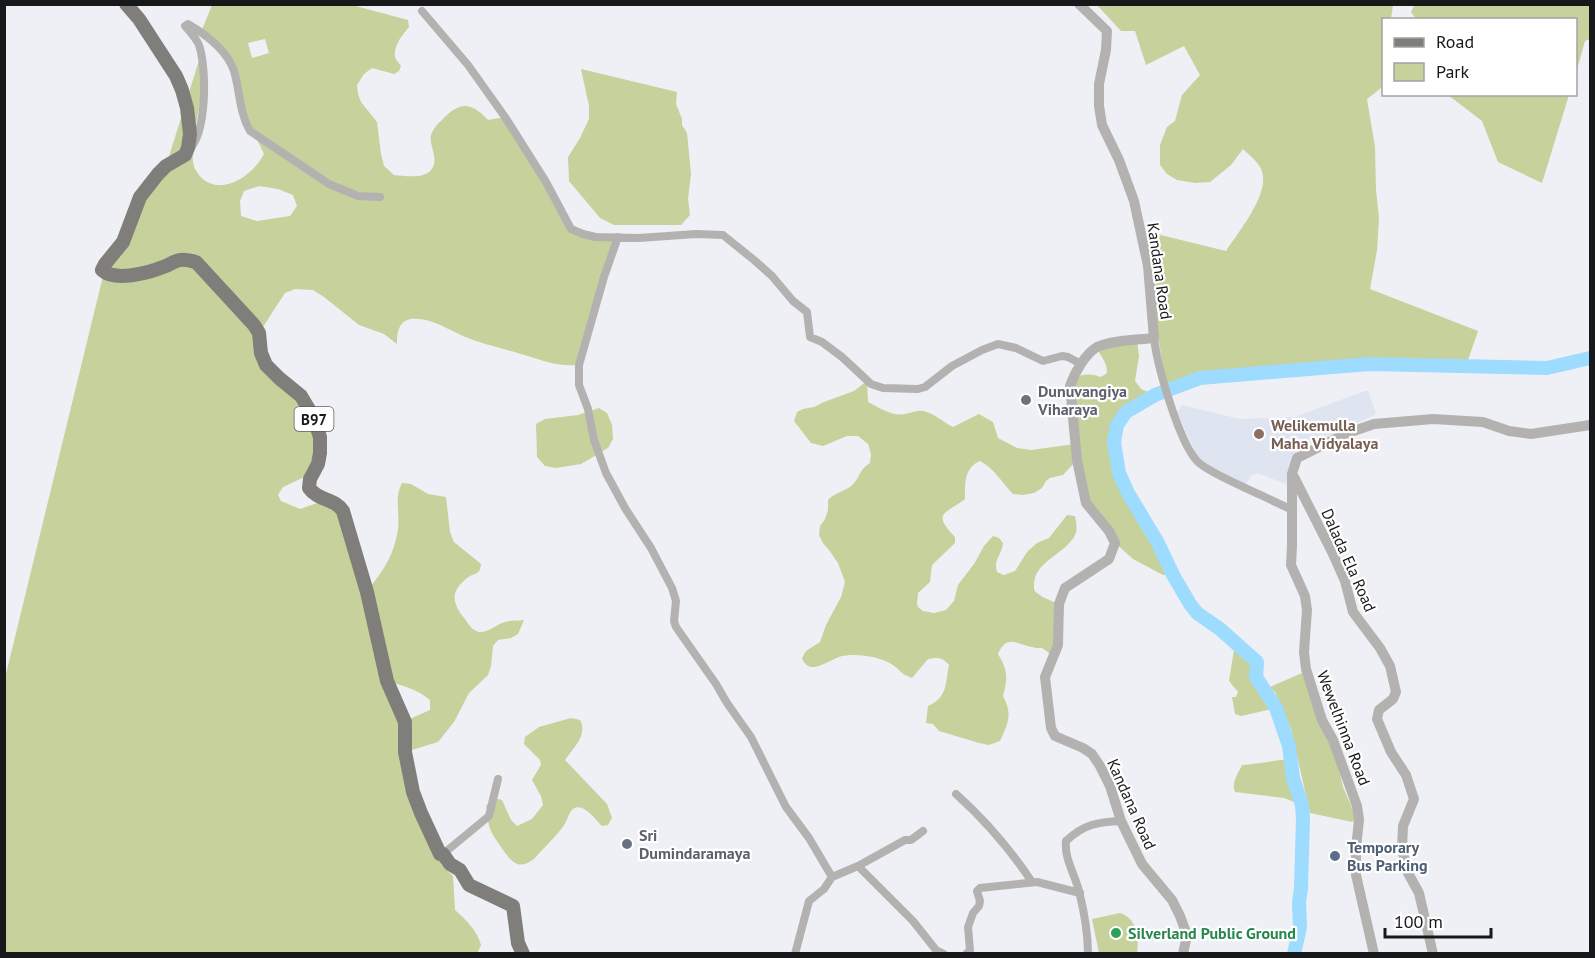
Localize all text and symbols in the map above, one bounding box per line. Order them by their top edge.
legend [1382,18,1577,96]
text: Road [1436,30,1474,53]
text: Park [1436,60,1469,83]
street label: Kandana Road [1143,221,1177,321]
place label: Dunuvangiya Viharaya [1037,381,1127,419]
marker: Dunuvangiya Viharaya [1019,393,1033,407]
road number: B97 [294,407,334,431]
place label: Welikemulla Maha Vidyalaya [1271,415,1378,453]
marker: Welikemulla Maha Vidyalaya [1252,427,1266,441]
street label: Dalada Ela Road [1317,505,1381,615]
street label: Wewelhinna Road [1313,668,1375,788]
street label: Kandana Road [1103,755,1161,853]
place label: Sri Dumindaramaya [639,825,750,863]
marker: Sri Dumindaramaya [620,837,634,851]
place label: Temporary Bus Parking [1347,837,1428,875]
marker: Temporary Bus Parking [1328,849,1342,863]
scale bar [1385,901,1492,939]
text: 100 m [1394,910,1443,933]
place label: Silverland Public Ground [1128,923,1296,943]
marker: Silverland Public Ground [1109,926,1123,940]

